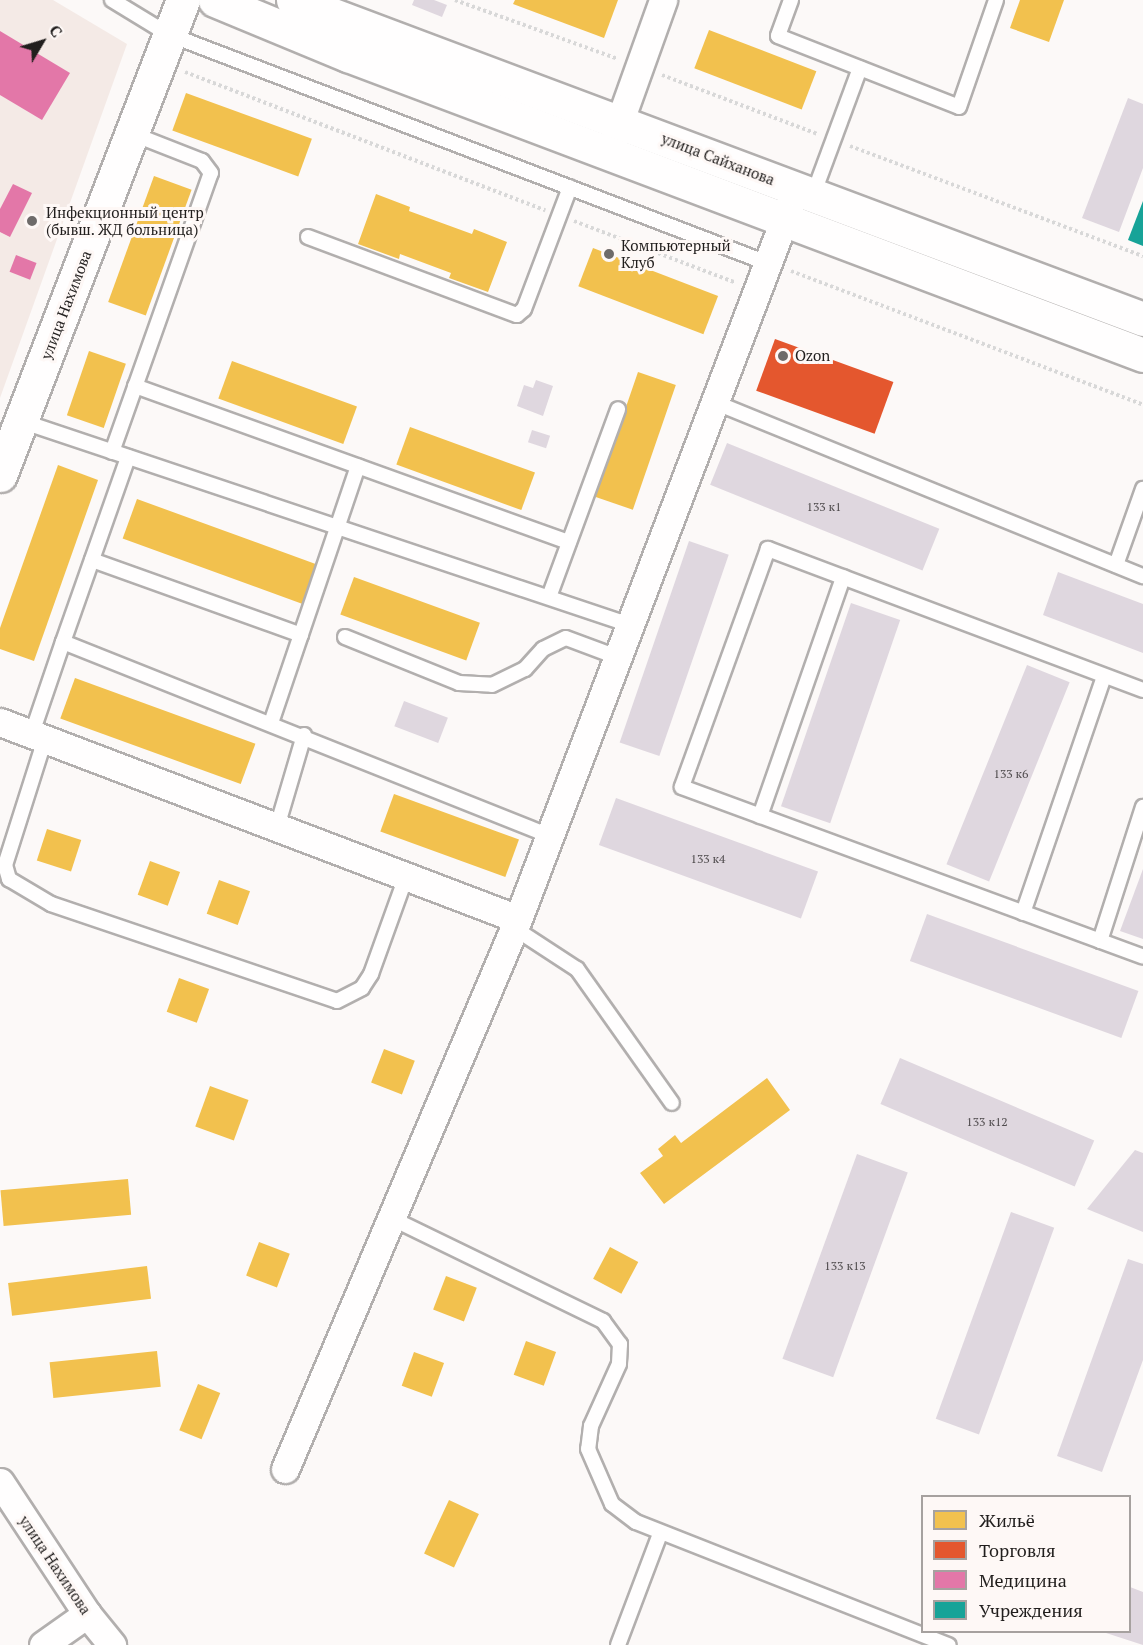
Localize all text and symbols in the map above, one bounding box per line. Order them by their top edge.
north arrow [12,12,72,72]
text: С [44,20,68,42]
street label: улица Сайханова [659,129,777,189]
place label: Инфекционный центр (бывш. ЖД больница) [46,203,204,238]
marker: Инфекционный центр (бывш. ЖД больница) [23,212,41,230]
place label: Компьютерный Клуб [621,236,731,271]
marker: Компьютерный Клуб [602,247,616,261]
street label: улица Нахимова [37,248,95,362]
place label: Ozon [795,347,830,365]
marker: Ozon [776,349,790,363]
house number: 133 к1 [807,500,841,514]
house number: 133 к6 [994,767,1028,781]
house number: 133 к4 [691,852,725,866]
house number: 133 к12 [966,1115,1008,1129]
house number: 133 к13 [824,1259,866,1273]
legend [921,1495,1131,1633]
text: Жильё [979,1508,1035,1532]
street label: улица Нахимова [15,1512,95,1618]
text: Торговля [979,1538,1056,1562]
text: Медицина [979,1568,1067,1592]
text: Учреждения [979,1598,1083,1622]

